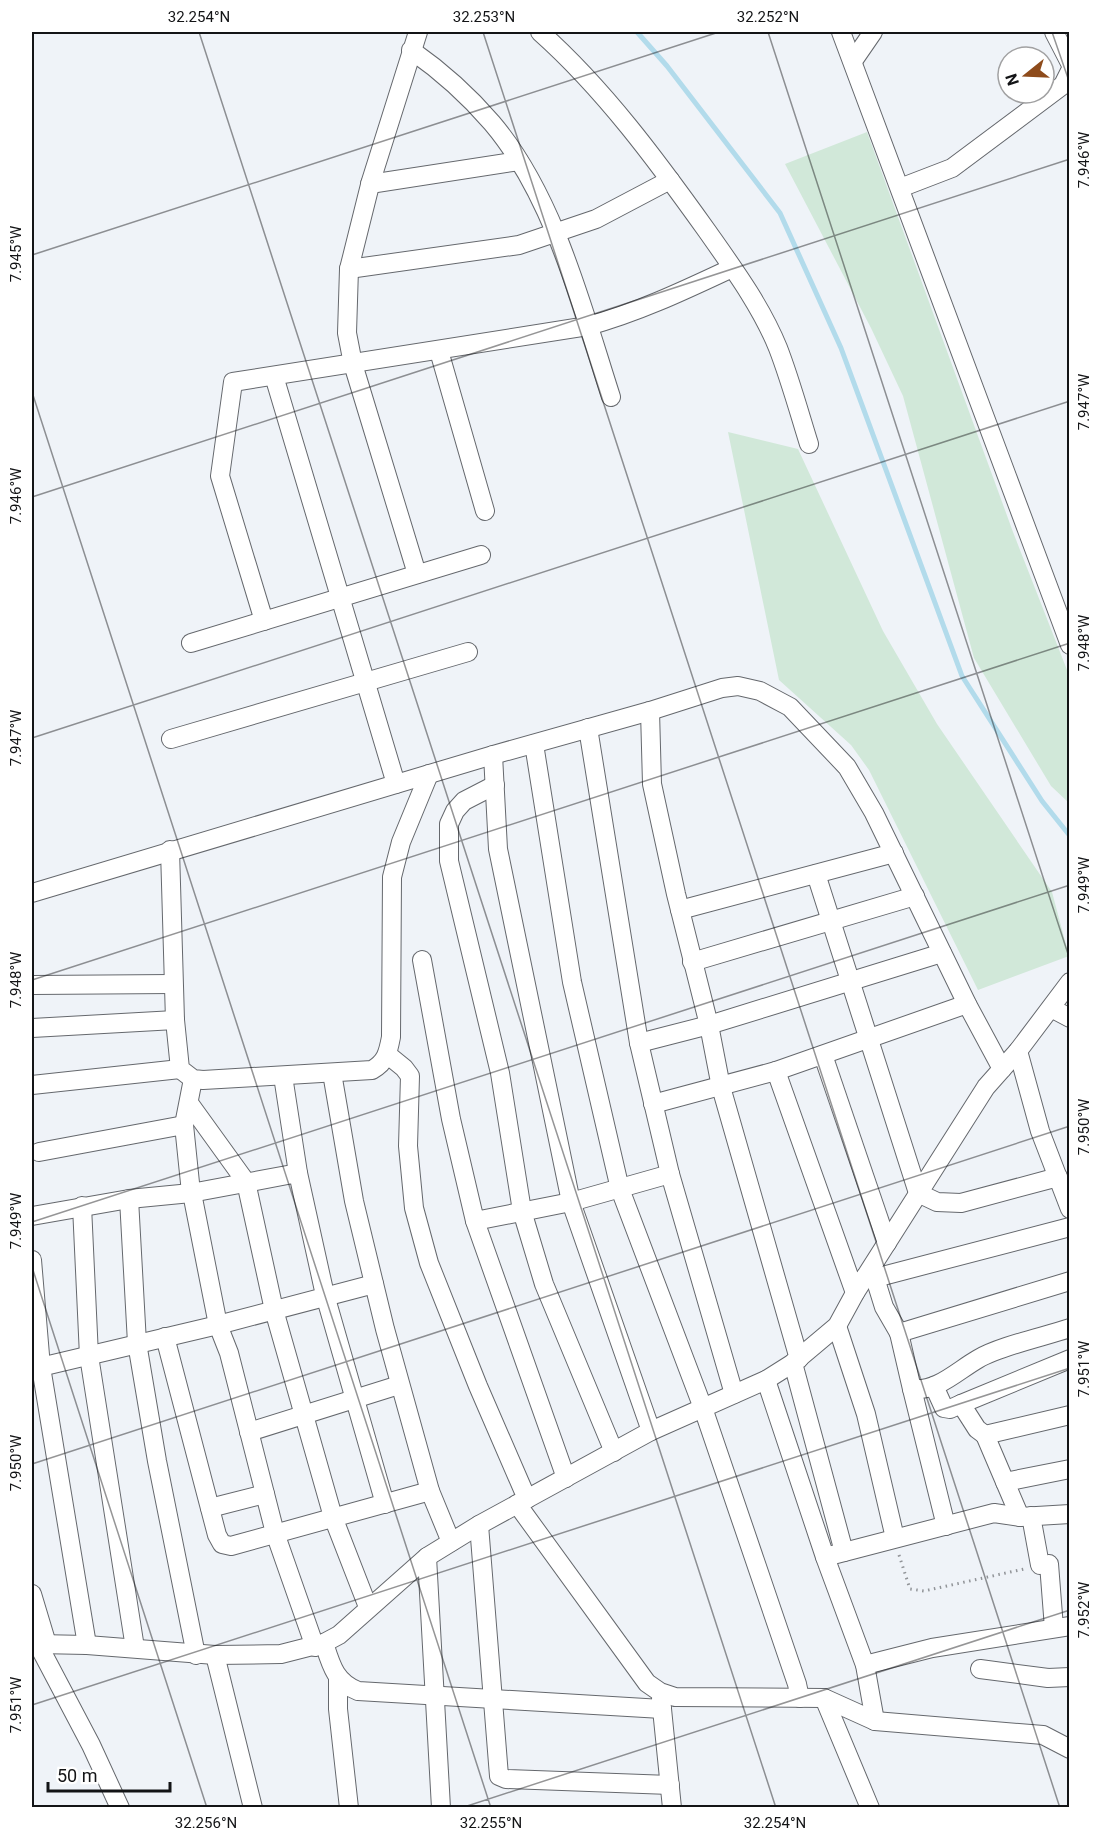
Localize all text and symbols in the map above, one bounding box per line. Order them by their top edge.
text: 32.254°N [168,8,230,26]
text: 32.253°N [453,8,515,26]
text: 32.252°N [737,8,799,26]
north arrow [996,45,1056,105]
text: N [1001,71,1023,88]
text: 7.946°W [1075,132,1093,188]
text: 7.945°W [7,226,25,282]
text: 7.947°W [1075,374,1093,430]
text: 7.946°W [7,468,25,524]
text: 7.948°W [1075,615,1093,671]
text: 7.947°W [7,710,25,766]
text: 7.949°W [1075,857,1093,913]
text: 7.948°W [7,952,25,1008]
text: 7.950°W [1075,1099,1093,1155]
text: 7.949°W [7,1193,25,1249]
text: 7.951°W [1075,1341,1093,1397]
text: 7.950°W [7,1435,25,1491]
text: 7.952°W [1075,1582,1093,1638]
text: 7.951°W [7,1677,25,1733]
scale bar [48,1755,170,1793]
text: 50 m [57,1765,97,1786]
text: 32.256°N [175,1814,237,1832]
text: 32.255°N [460,1814,522,1832]
text: 32.254°N [744,1814,806,1832]

